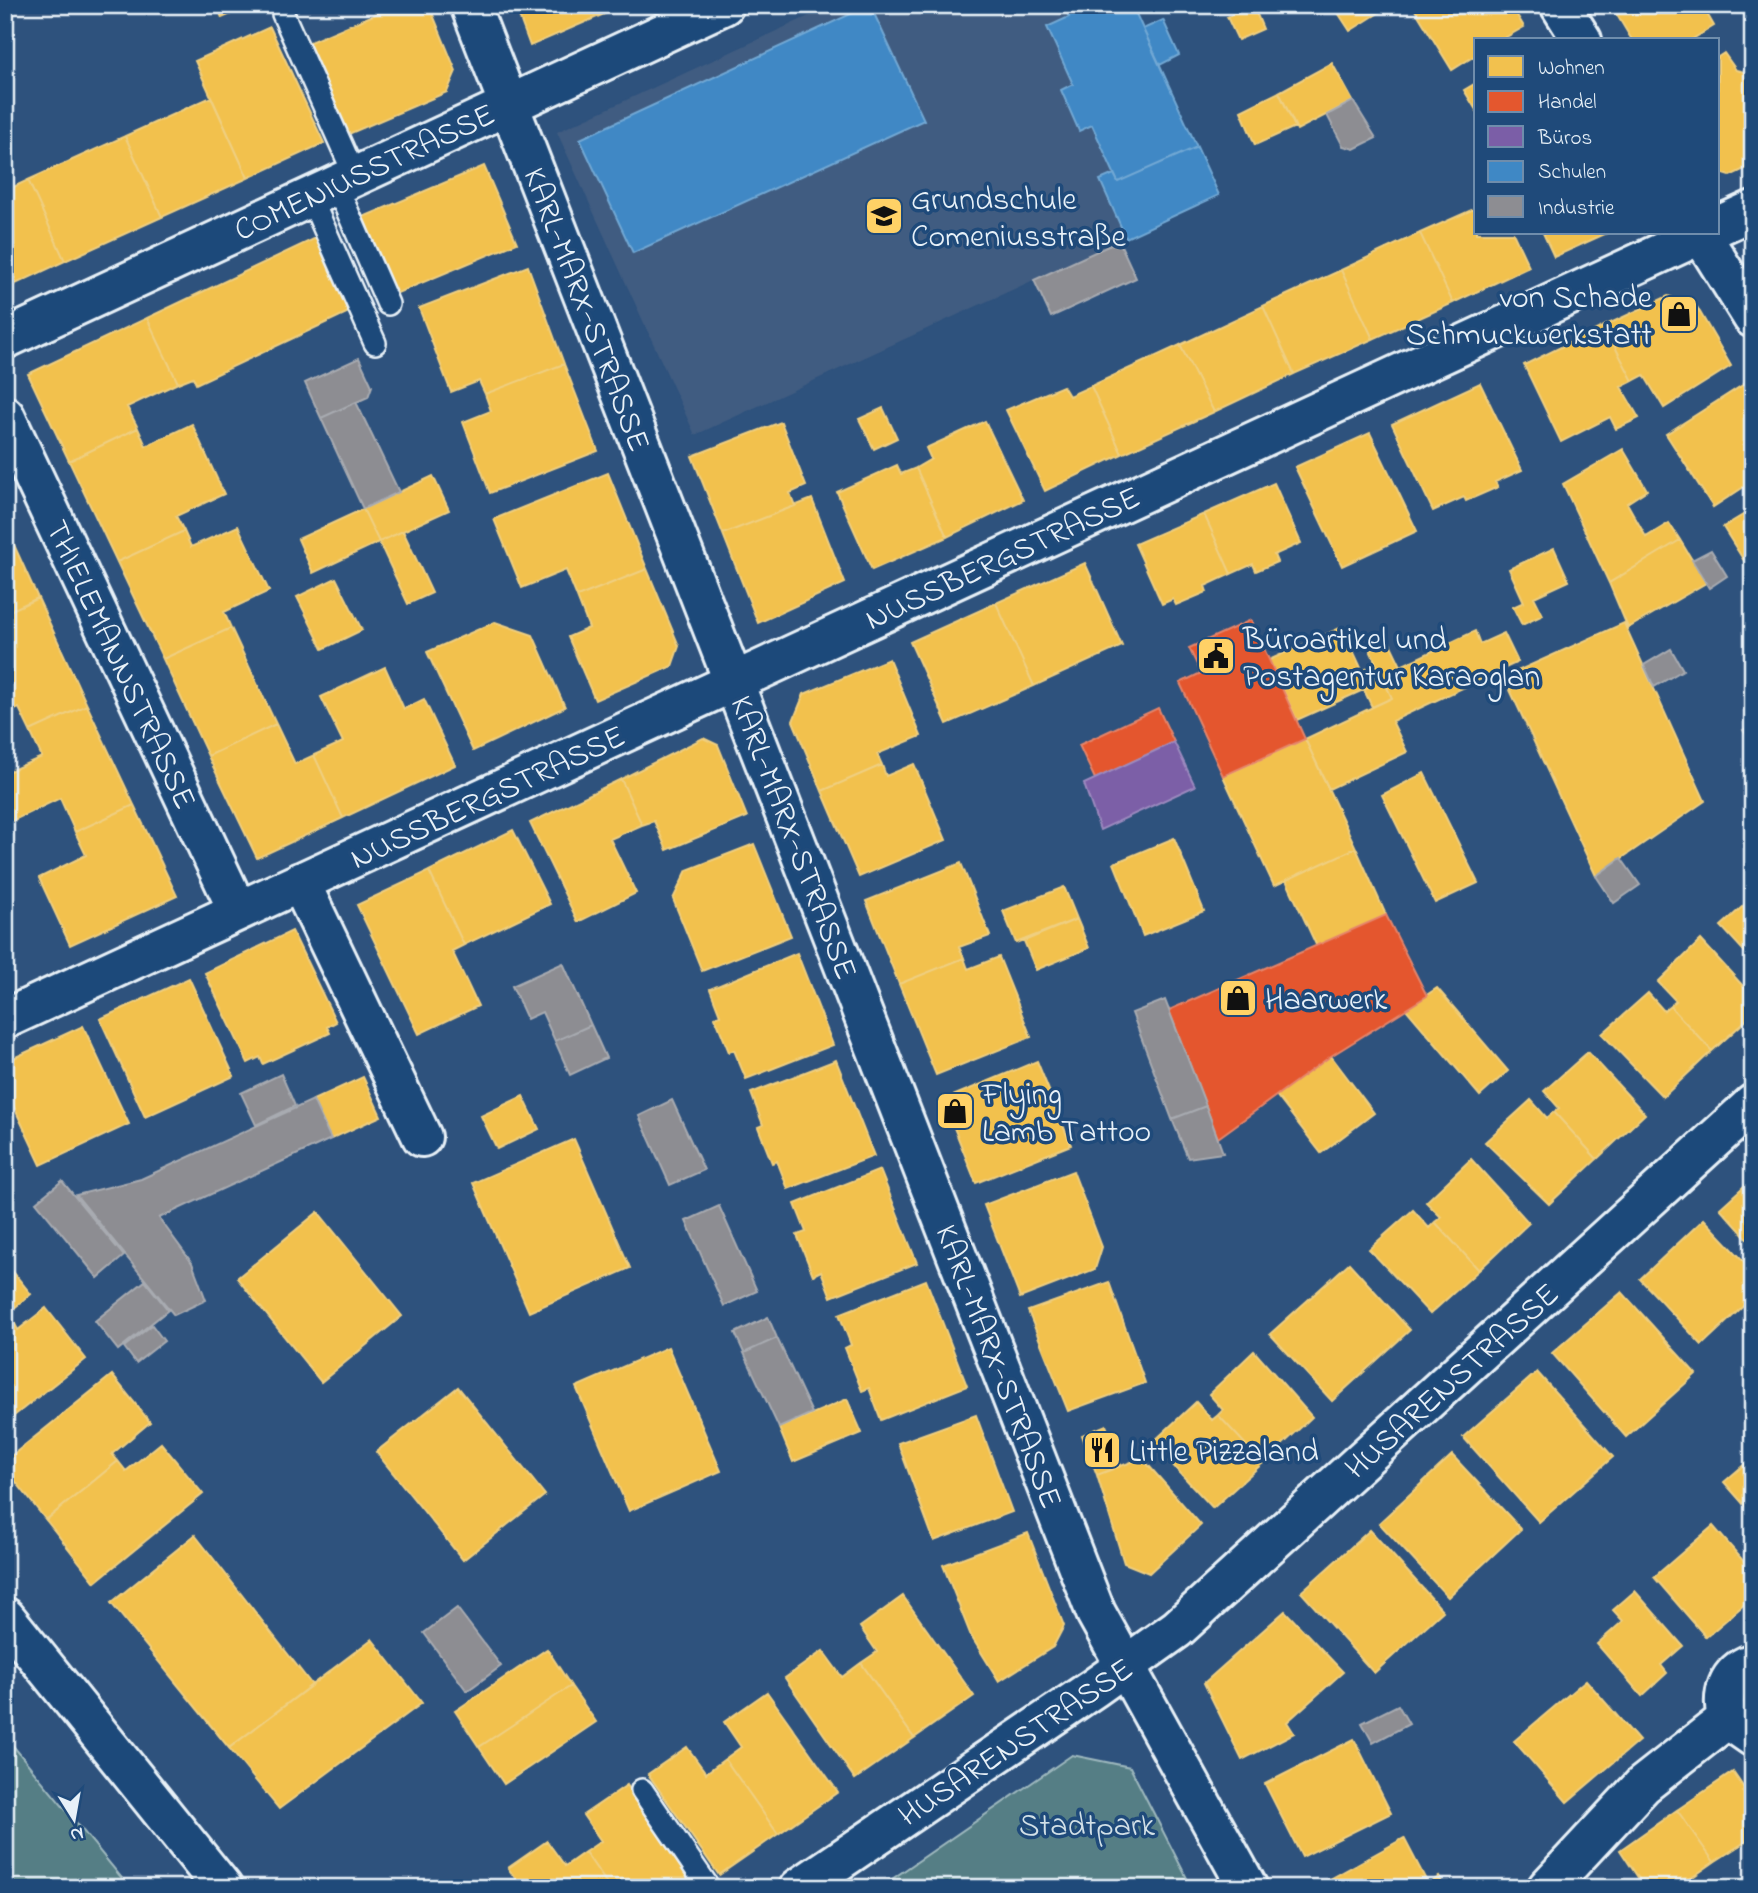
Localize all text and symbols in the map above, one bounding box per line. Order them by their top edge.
legend [1474,38,1720,234]
text: Wohnen [1538,54,1605,84]
text: Handel [1538,88,1597,118]
street label: COMENIUSSTRASSE [227,93,504,255]
text: Büros [1537,124,1592,154]
text: Schulen [1538,158,1606,188]
street label: KARL-MARX-STRASSE [509,161,661,459]
place label: Grundschule Comeniusstraße [911,178,1126,262]
text: Industrie [1538,194,1615,224]
school or university icon: Grundschule Comeniusstraße [863,195,905,237]
place label: von Schade Schmuckwerkstatt [1406,276,1653,360]
shop icon: von Schade Schmuckwerkstatt [1658,293,1700,335]
street label: NUSSBERGSTRASSE [858,476,1149,645]
street label: THIELEMANNSTRASSE [31,513,207,818]
place label: Büroartikel und Postagentur Karaoglan [1242,618,1540,702]
public building icon: Büroartikel und Postagentur Karaoglan [1195,635,1237,677]
street label: KARL-MARX-STRASSE [716,689,868,987]
street label: NUSSBERGSTRASSE [343,715,634,884]
shop icon: Haarwerk [1217,977,1259,1019]
place label: Haarwerk [1265,978,1388,1025]
place label: Flying Lamb Tattoo [981,1073,1151,1157]
shop icon: Flying Lamb Tattoo [934,1090,976,1132]
street label: KARL-MARX-STRASSE [921,1218,1073,1516]
street label: HUSARENSTRASSE [1336,1273,1571,1492]
restaurant icon: Little Pizzaland [1081,1429,1123,1471]
place label: Little Pizzaland [1129,1430,1319,1477]
street label: HUSARENSTRASSE [890,1648,1144,1840]
north arrow [38,1784,108,1854]
park label: Stadtpark [1019,1804,1156,1851]
text: N [68,1819,86,1848]

